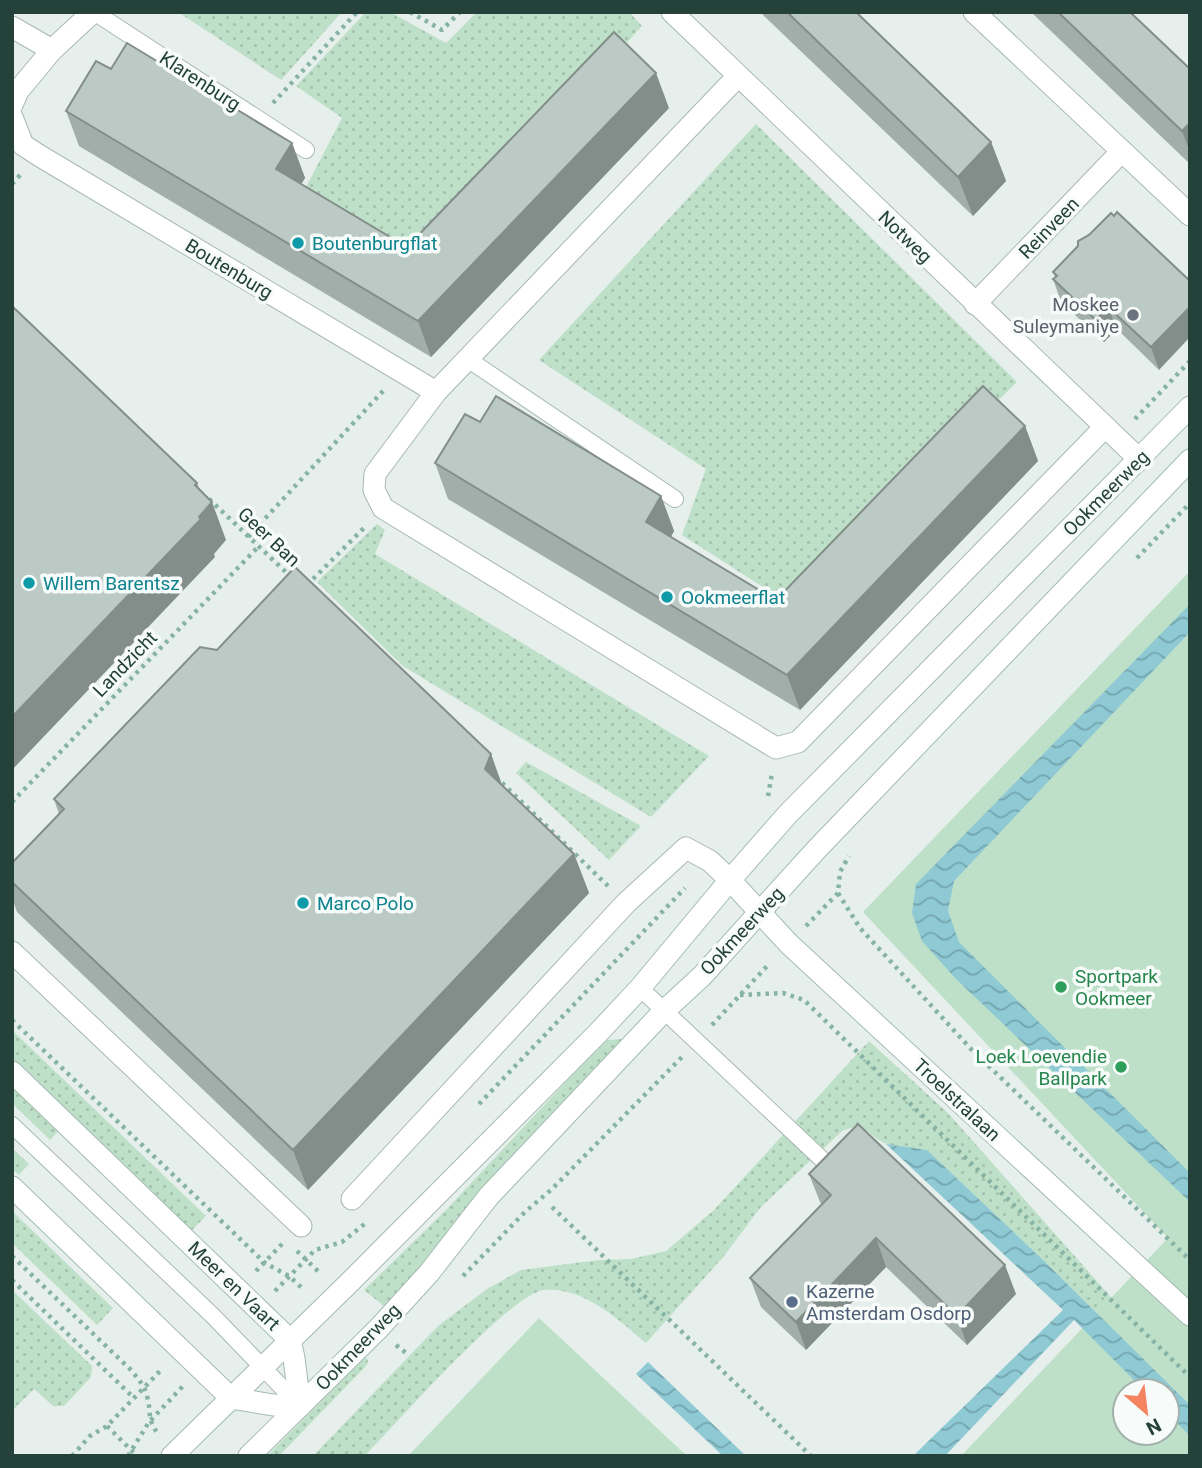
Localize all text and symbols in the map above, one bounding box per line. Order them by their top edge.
street label: Klarenburg [155,46,245,116]
street label: Reinveen [1014,192,1084,264]
street label: Notweg [873,206,937,268]
place label: Boutenburgflat [312,232,437,255]
street label: Boutenburg [181,234,277,304]
marker: Boutenburgflat [290,235,306,251]
place label: Moskee Suleymaniye [1013,293,1119,338]
marker: Moskee Suleymaniye [1125,307,1141,323]
street label: Ookmeerweg [1058,445,1154,541]
street label: Geer Ban [233,502,305,572]
place label: Willem Barentsz [43,572,180,595]
marker: Willem Barentsz [21,575,37,591]
place label: Ookmeerflat [681,586,785,609]
marker: Ookmeerflat [659,589,675,605]
street label: Landzicht [88,626,162,702]
street label: Ookmeerweg [695,882,789,980]
place label: Marco Polo [317,892,414,915]
marker: Marco Polo [295,895,311,911]
place label: Sportpark Ookmeer [1075,965,1158,1010]
marker: Sportpark Ookmeer [1053,979,1069,995]
place label: Loek Loevendie Ballpark [975,1045,1107,1090]
street label: Troelstralaan [909,1054,1005,1146]
marker: Loek Loevendie Ballpark [1113,1059,1129,1075]
street label: Meer en Vaart [183,1237,285,1335]
place label: Kazerne Amsterdam Osdorp [806,1280,971,1325]
marker: Kazerne Amsterdam Osdorp [784,1294,800,1310]
street label: Ookmeerweg [311,1299,405,1395]
north arrow [1111,1377,1181,1447]
text: N [1142,1413,1165,1440]

